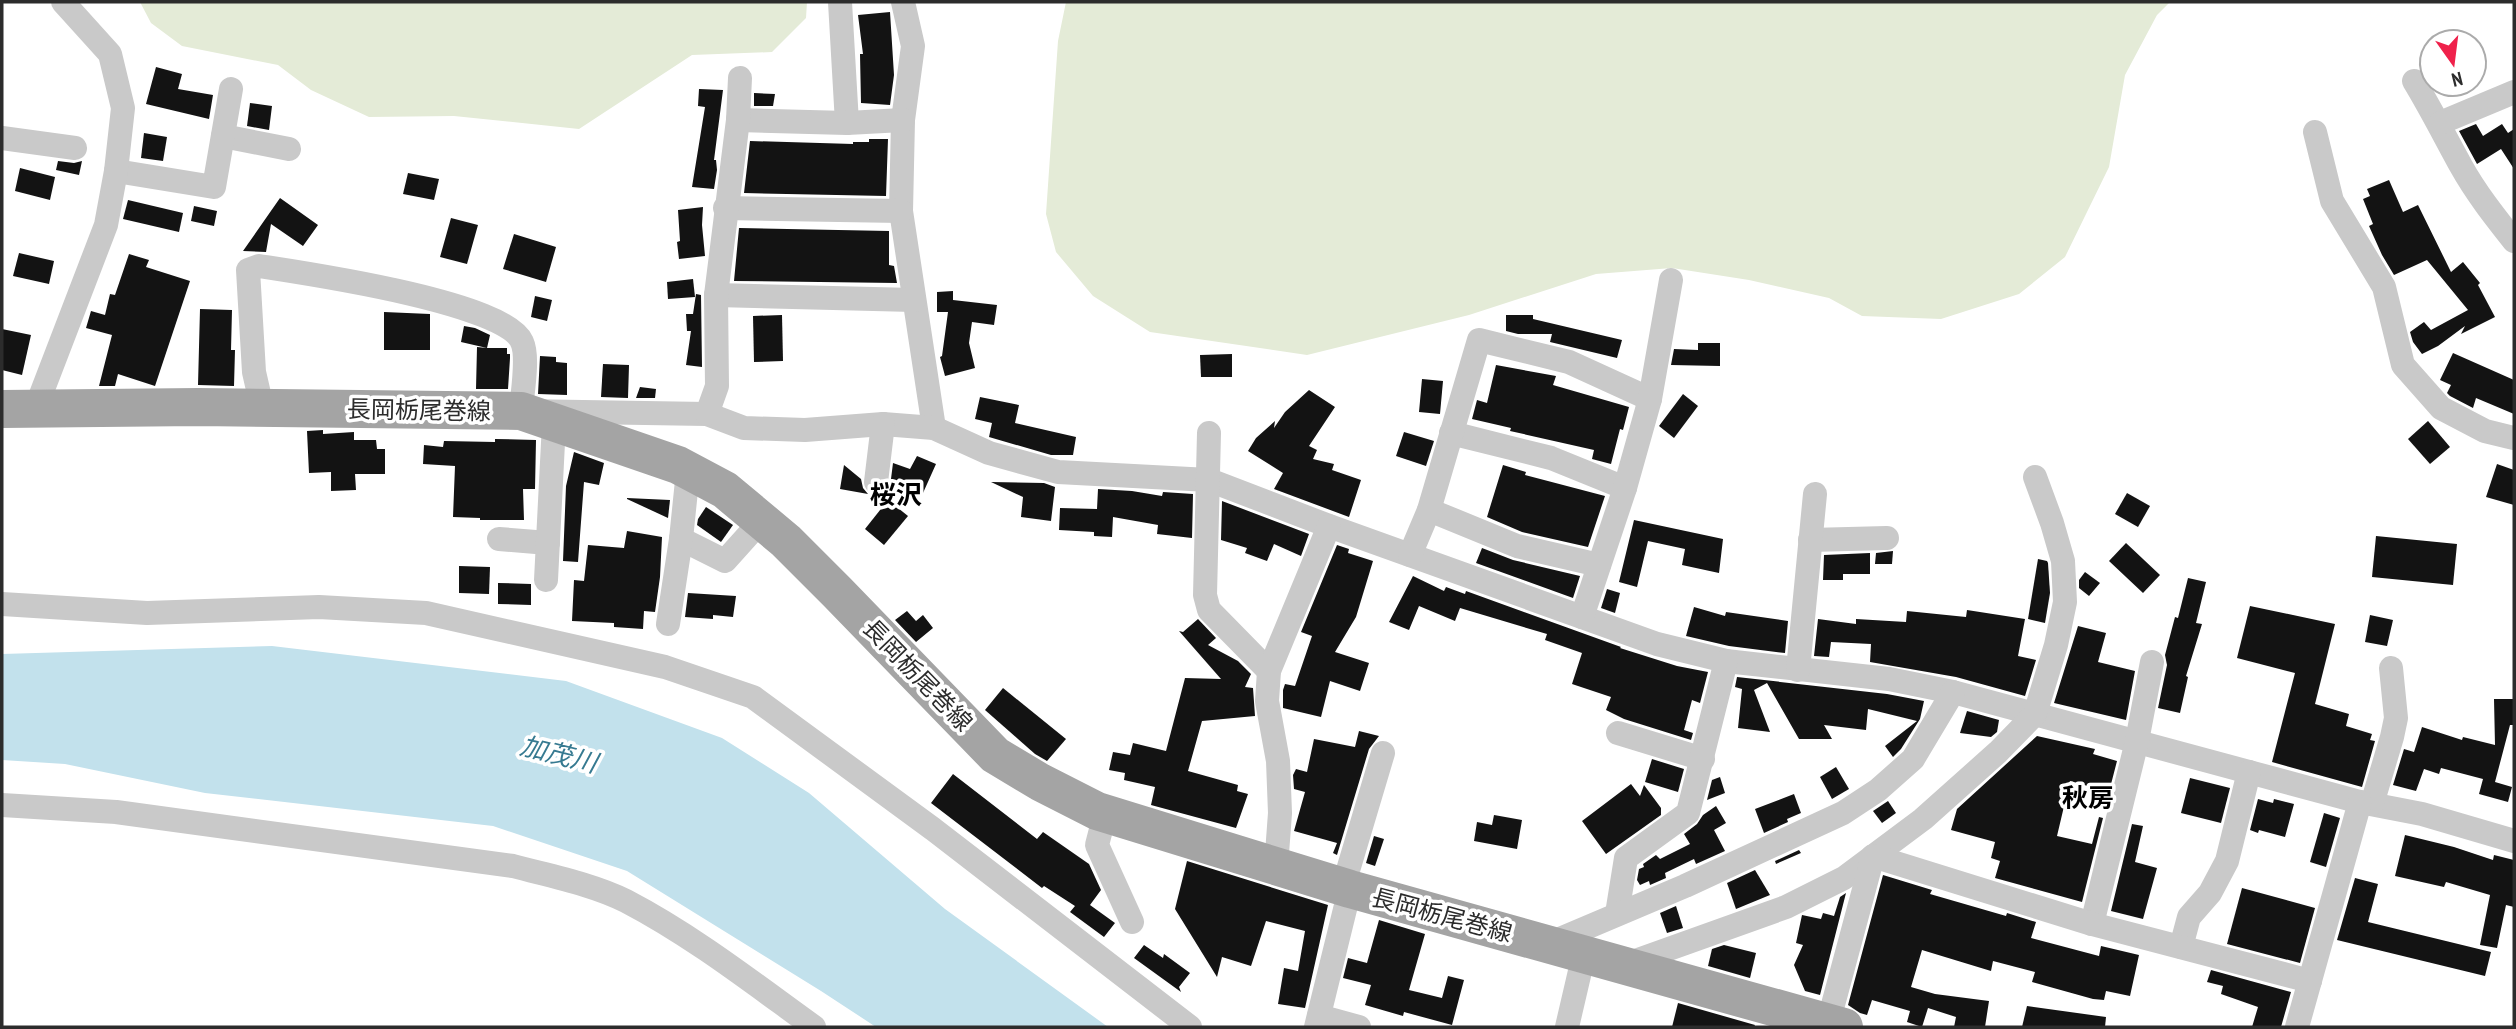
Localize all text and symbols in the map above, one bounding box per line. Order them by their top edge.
north arrow [2418,28,2488,98]
text: N [2449,67,2465,92]
street label: 長岡栃尾巻線 [347,393,491,427]
district label: 桜沢 [870,478,922,511]
street label: 長岡栃尾巻線 [857,612,979,738]
water label: 加茂川 [517,729,604,780]
district label: 秋房 [2062,781,2114,814]
street label: 長岡栃尾巻線 [1368,881,1516,949]

